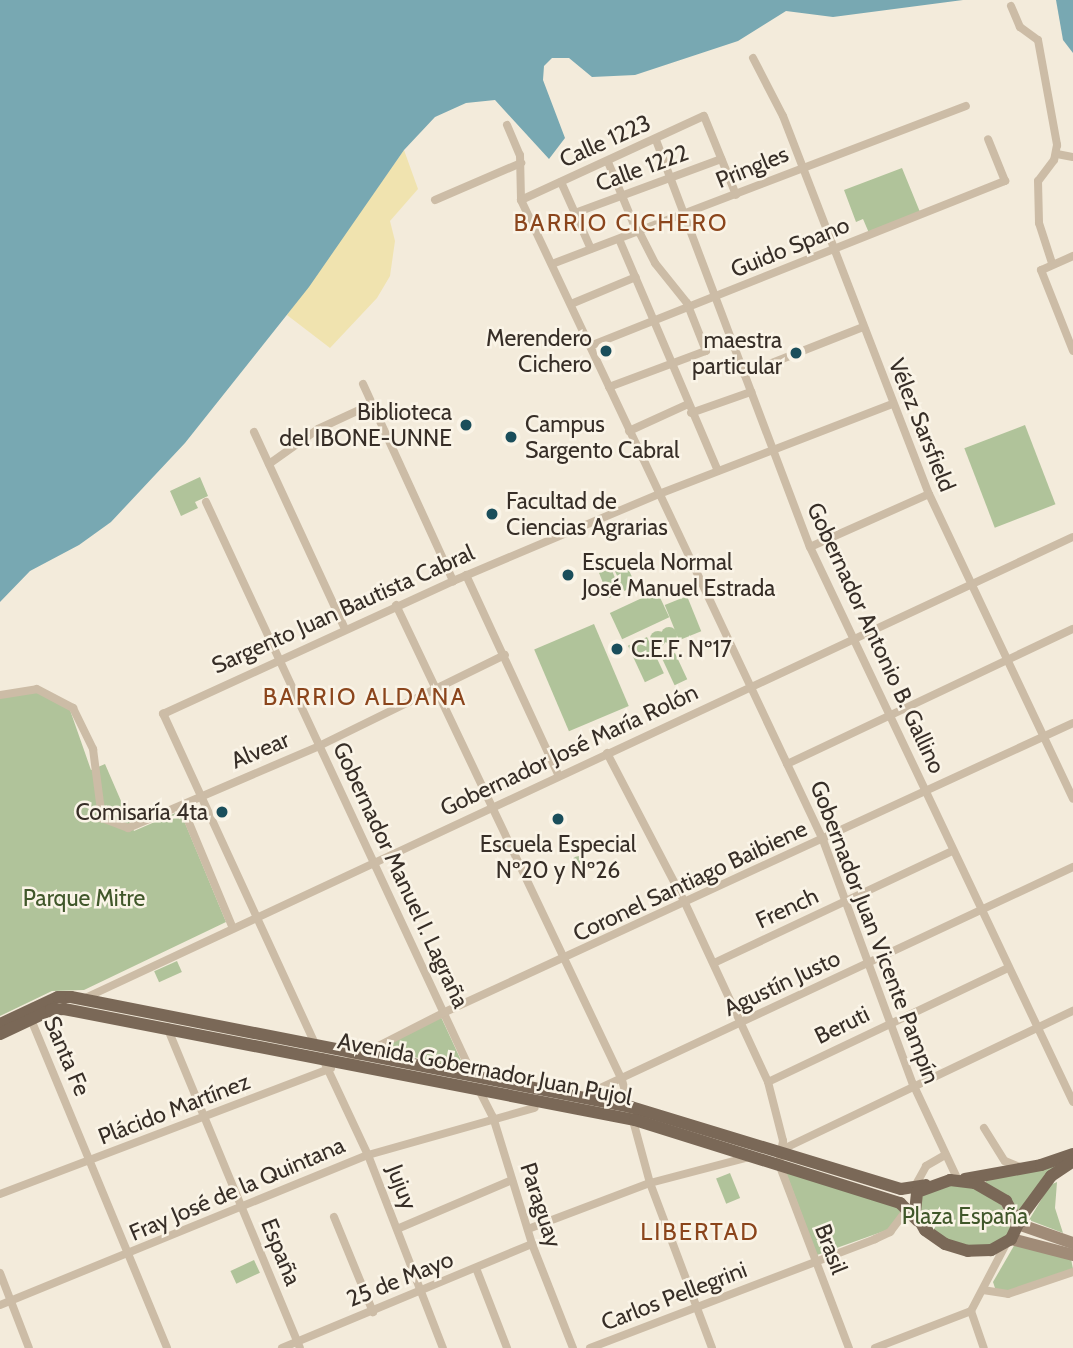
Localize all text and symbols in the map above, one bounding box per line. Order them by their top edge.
street label: Calle 1223 [555,109,655,173]
street label: Calle 1222 [592,139,692,197]
street label: Pringles [712,140,792,194]
district label: BARRIO CICHERO [515,209,727,237]
street label: Guido Spano [727,211,853,283]
place label: Merendero Cichero [486,324,592,378]
place label: maestra particular [692,326,782,380]
marker: Merendero Cichero [598,343,614,359]
marker: maestra particular [788,345,804,361]
street label: Vélez Sarsfield [883,354,961,496]
place label: Biblioteca del IBONE-UNNE [279,398,452,452]
place label: Campus Sargento Cabral [525,410,680,464]
marker: Biblioteca del IBONE-UNNE [458,417,474,433]
marker: Campus Sargento Cabral [503,429,519,445]
place label: Facultad de Ciencias Agrarias [506,487,668,541]
street label: Gobernador Antonio B. Gallino [801,498,951,778]
marker: Facultad de Ciencias Agrarias [484,506,500,522]
street label: Sargento Juan Bautista Cabral [208,539,478,679]
place label: Escuela Normal José Manuel Estrada [582,548,775,602]
marker: Escuela Normal José Manuel Estrada [560,567,576,583]
place label: C.E.F. Nº17 [631,635,732,663]
marker: C.E.F. Nº17 [609,641,625,657]
street label: Gobernador José María Rolón [436,678,702,822]
district label: BARRIO ALDANA [264,683,466,711]
street label: Alvear [227,725,293,775]
street label: Gobernador Manuel I. Lagraña [327,738,475,1012]
street label: Gobernador Juan Vicente Pampín [804,777,946,1087]
place label: Comisaría 4ta [75,798,208,826]
marker: Comisaría 4ta [214,804,230,820]
marker: Escuela Especial Nº20 y Nº26 [550,811,566,827]
street label: Coronel Santiago Baibiene [569,815,811,947]
place label: Escuela Especial Nº20 y Nº26 [480,830,636,884]
street label: French [751,882,823,934]
park label: Parque Mitre [23,884,145,912]
street label: Agustín Justo [719,944,845,1022]
street label: Beruti [810,1000,874,1050]
street label: Santa Fe [38,1012,96,1100]
street label: Avenida Gobernador Juan Pujol [335,1027,635,1111]
street label: Plácido Martínez [94,1067,254,1151]
street label: Fray José de la Quintana [125,1131,349,1247]
street label: Paraguay [514,1159,568,1251]
street label: Jujuy [381,1160,423,1214]
park label: Plaza España [902,1202,1028,1230]
street label: España [255,1214,307,1290]
district label: LIBERTAD [641,1218,759,1246]
street label: Brasil [809,1220,853,1278]
street label: 25 de Mayo [343,1245,457,1313]
street label: Carlos Pellegrini [597,1256,751,1336]

